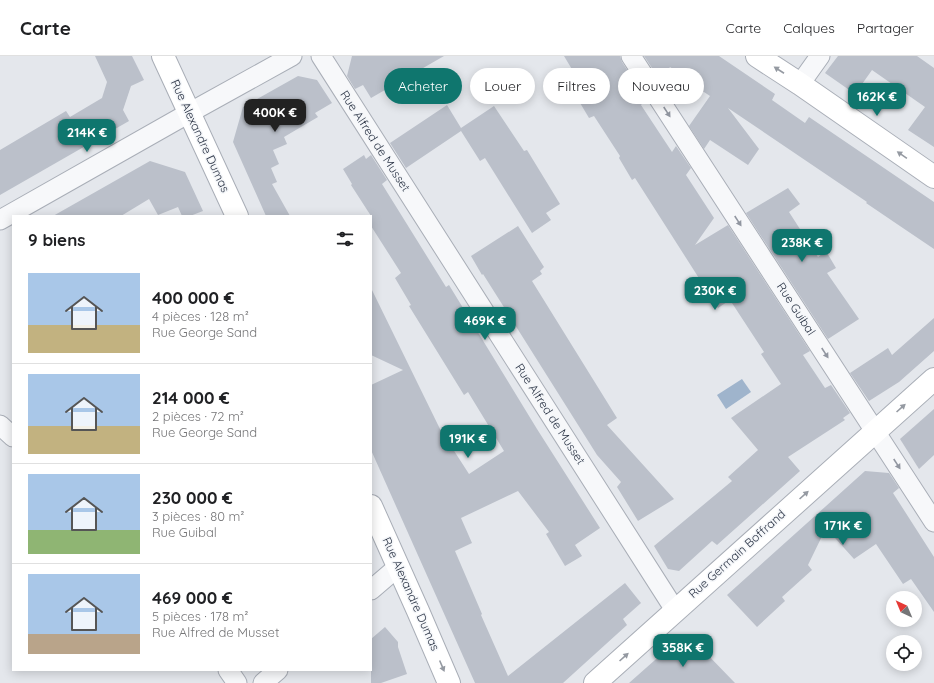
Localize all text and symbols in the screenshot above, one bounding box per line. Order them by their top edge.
text: Carte [20,16,71,40]
text: Carte [726,19,761,37]
text: Calques [783,19,835,37]
text: Partager [857,19,914,37]
one-way arrow [773,66,784,74]
chip: Acheter [384,68,462,104]
chip: Louer [470,68,535,104]
chip: Filtres [543,68,610,104]
chip: Nouveau [618,68,704,104]
street label: Rue Alexandre Dumas [168,77,233,195]
pin: 162K € [844,83,910,117]
street label: Rue Alfred de Musset [337,87,414,194]
text: 162K € [857,88,897,104]
pin: 400K € [242,99,308,133]
text: 400K € [253,104,297,120]
one-way arrow [664,106,671,118]
pin: 214K € [54,119,120,153]
text: 214K € [67,124,107,140]
one-way arrow [897,151,907,159]
one-way arrow [735,215,742,227]
icon: filters [334,228,356,250]
text: 9 biens [28,229,85,250]
pin: 238K € [769,229,835,263]
text: 238K € [781,234,823,250]
pin: 230K € [682,277,748,311]
street label: Rue Guibal [774,280,819,338]
text: 230K € [694,282,736,298]
text: 400 000 € [152,287,234,308]
icon: home [60,289,108,337]
pin: 469K € [452,307,518,341]
text: 4 pièces · 128 m² [152,308,249,324]
text: 469K € [464,312,506,328]
text: Rue George Sand [152,324,257,340]
one-way arrow [821,348,828,359]
street label: Rue Alfred de Musset [512,360,589,467]
text: 214 000 € [152,387,230,408]
icon: home [60,390,108,438]
one-way arrow [896,404,906,413]
text: 2 pièces · 72 m² [152,408,244,424]
text: Rue George Sand [152,424,257,440]
pin: 191K € [435,425,501,459]
text: 191K € [449,430,487,446]
one-way arrow [893,458,900,470]
text: 230 000 € [152,487,233,508]
icon: home [60,490,108,538]
one-way arrow [799,491,808,500]
street label: Rue Germain Boffrand [685,506,788,601]
text: 3 pièces · 80 m² [152,508,244,524]
pin: 171K € [810,512,876,546]
text: 171K € [824,517,862,533]
text: Rue Guibal [152,524,217,540]
street label: Rue Alexandre Dumas [380,535,443,653]
text: 469 000 € [152,587,233,608]
icon: home [60,590,108,638]
north arrow [886,591,922,627]
map controls [886,591,922,671]
text: 5 pièces · 178 m² [152,608,248,624]
text: Rue Alfred de Musset [152,624,279,640]
pin: 358K € [650,634,716,668]
button: locate [886,635,922,671]
text: 358K € [662,639,704,655]
one-way arrow [619,652,629,661]
one-way arrow [439,660,445,672]

